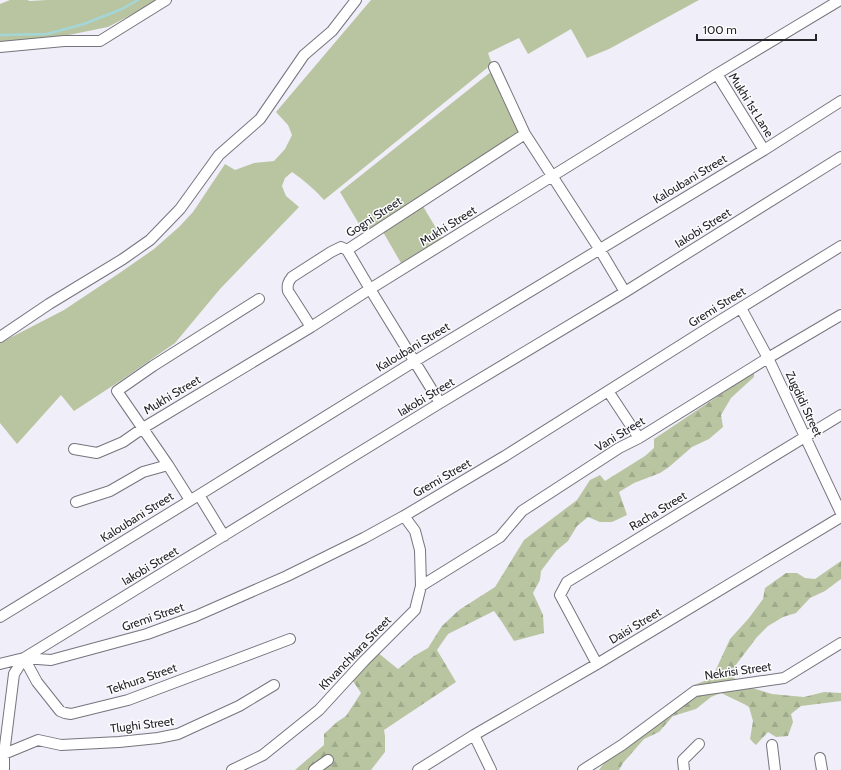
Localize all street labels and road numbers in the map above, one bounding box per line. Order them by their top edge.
street label: Mukhi 1st Lane [726,70,777,140]
street label: Kaloubani Street [650,151,729,206]
street label: Gogni Street [343,193,404,240]
street label: Mukhi Street [417,202,479,249]
street label: Iakobi Street [672,204,733,251]
street label: Gremi Street [685,283,748,330]
street label: Kaloubani Street [373,319,452,374]
street label: Zugdidi Street [783,369,826,439]
street label: Mukhi Street [141,372,203,417]
street label: Iakobi Street [395,374,457,419]
street label: Vani Street [592,413,647,454]
street label: Gremi Street [410,455,473,500]
street label: Kaloubani Street [97,488,176,545]
street label: Racha Street [626,488,689,534]
street label: Iakobi Street [119,543,181,588]
street label: Gremi Street [120,599,186,634]
street label: Daisi Street [606,604,663,647]
street label: Khvanchkara Street [315,612,394,693]
street label: Nekrisi Street [704,658,772,683]
street label: Tekhura Street [105,660,179,697]
street label: Tlughi Street [109,713,175,736]

